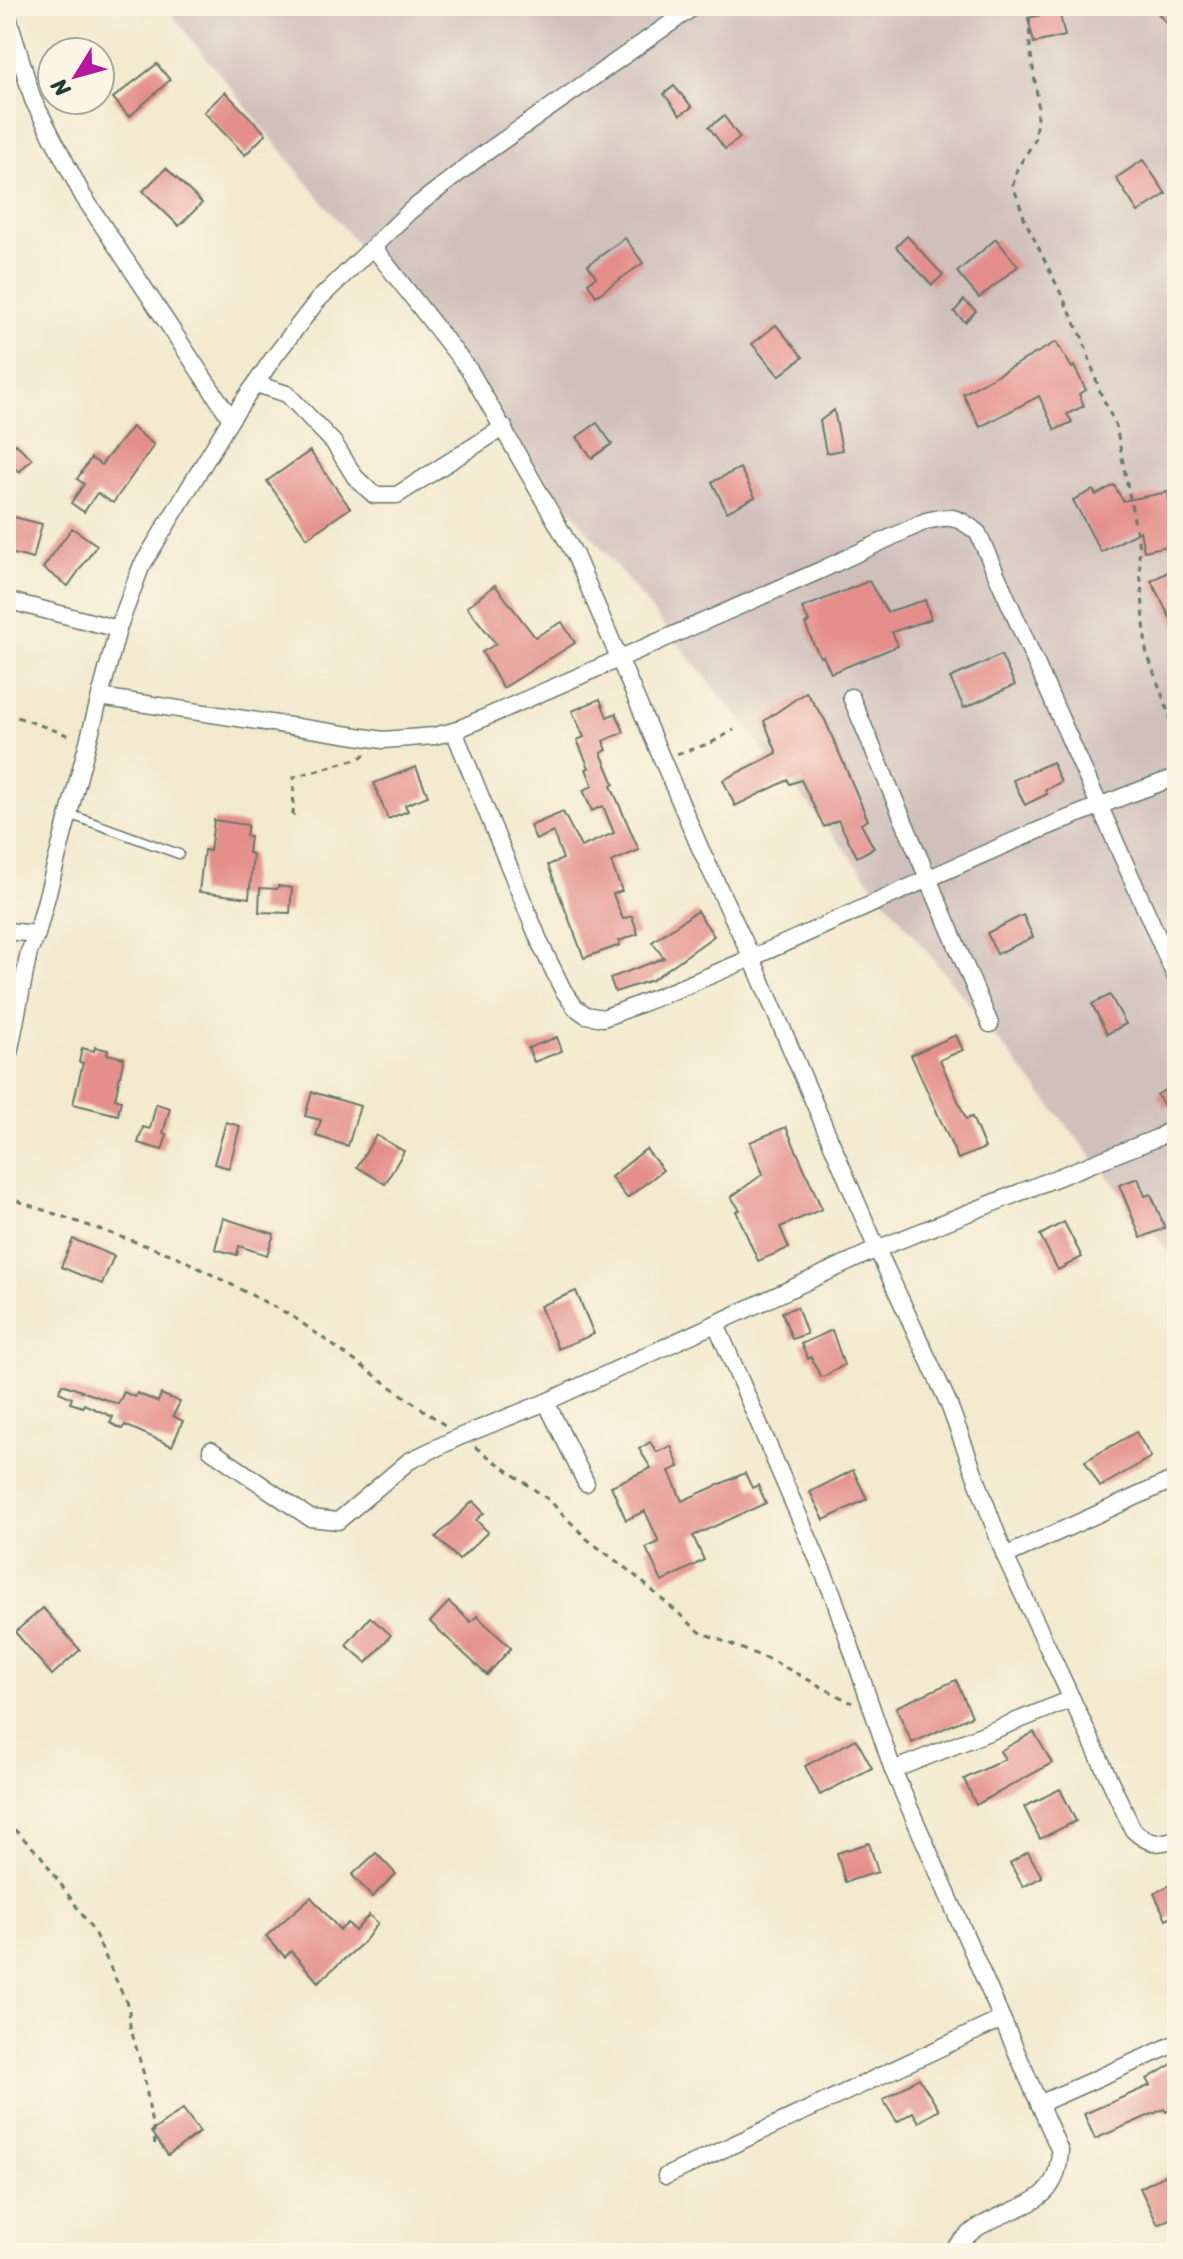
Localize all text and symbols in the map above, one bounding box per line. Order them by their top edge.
north arrow [36,36,116,116]
text: N [40,69,81,106]

